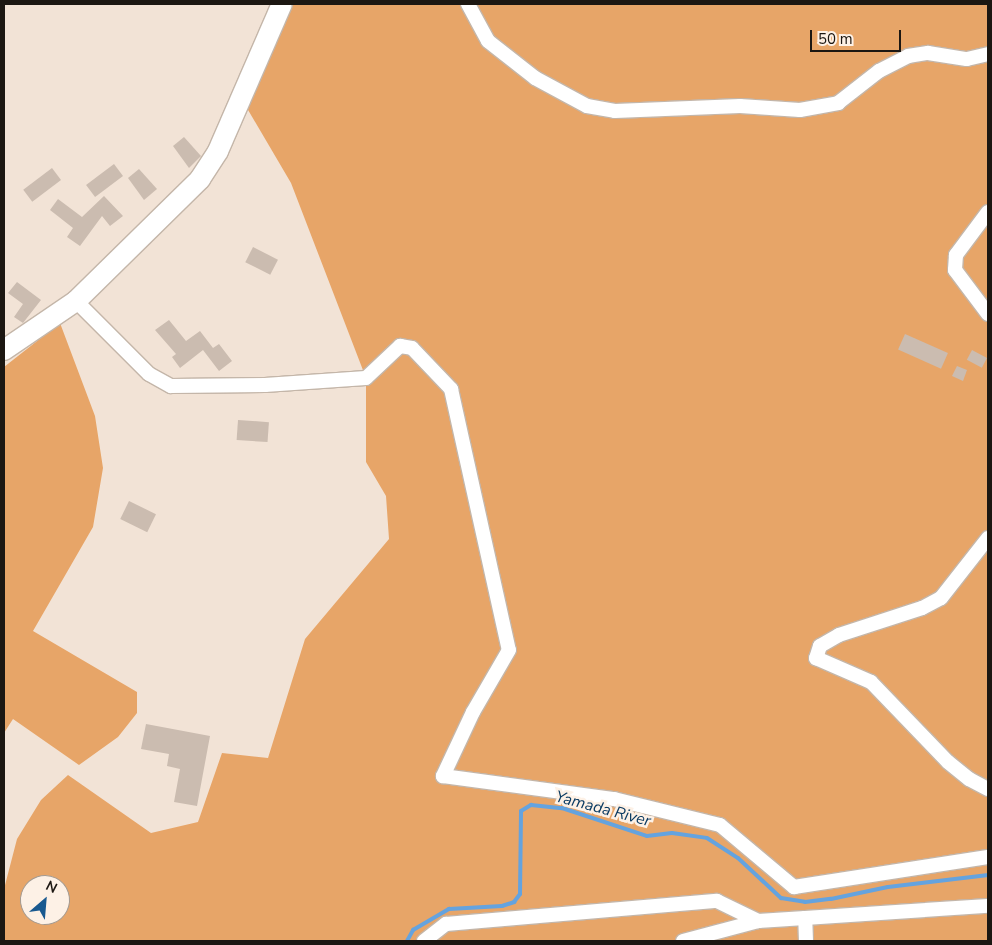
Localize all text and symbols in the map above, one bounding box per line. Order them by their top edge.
scale bar [812,20,903,52]
text: 50 m [818,29,853,49]
water label: Yamada River [553,787,653,831]
north arrow [20,875,70,925]
text: N [43,876,61,898]

